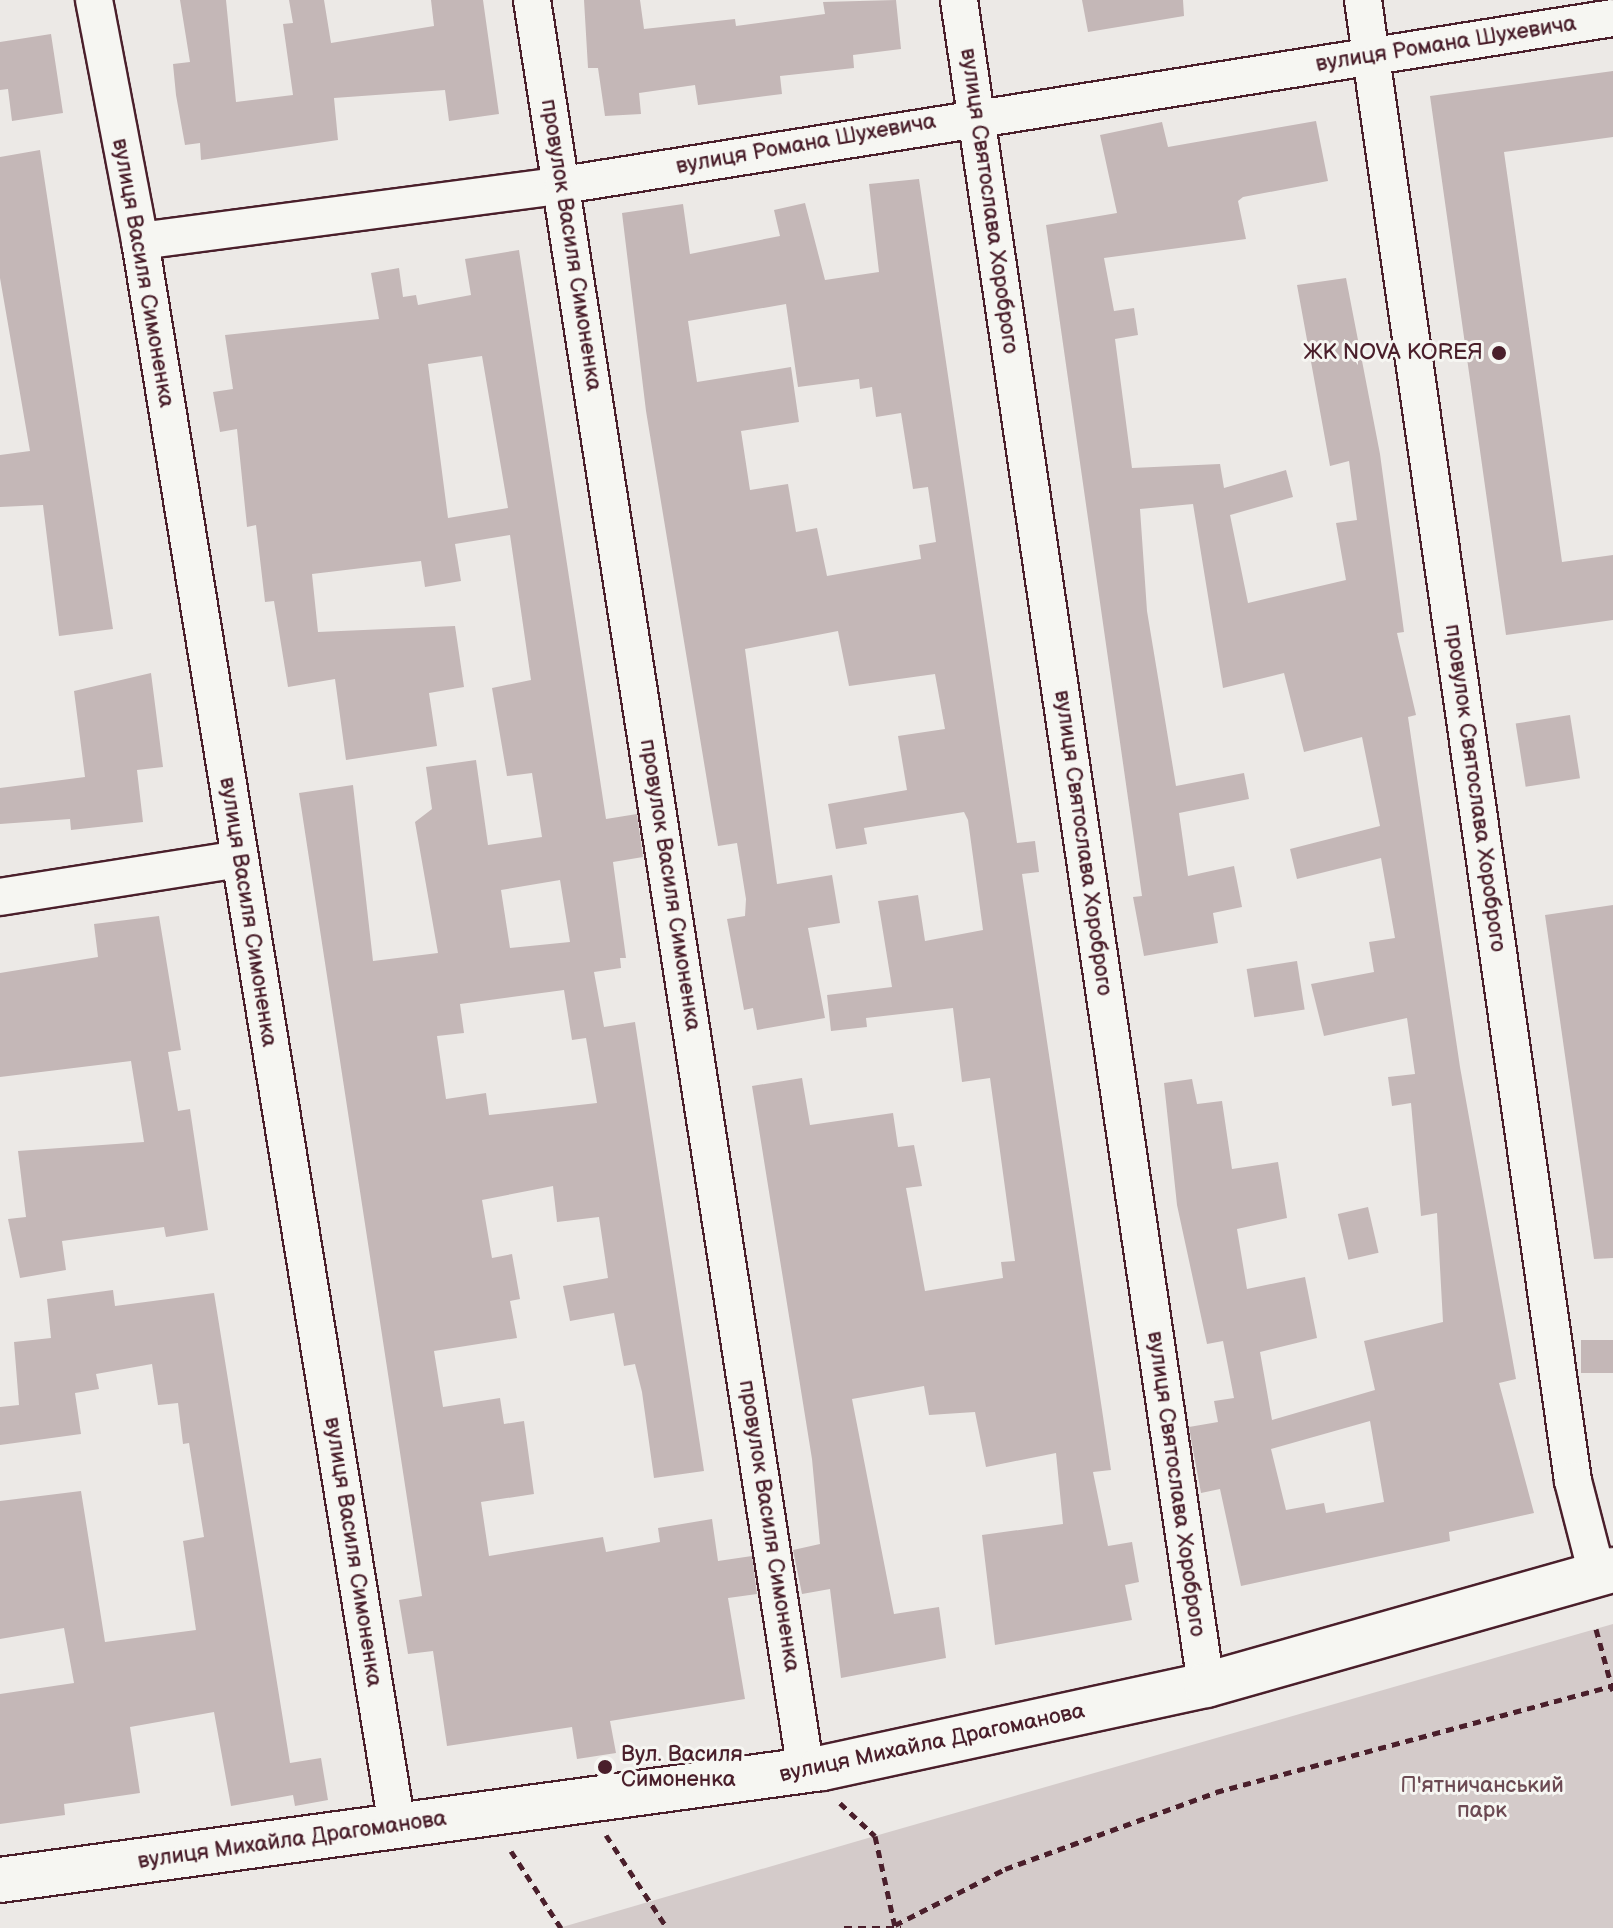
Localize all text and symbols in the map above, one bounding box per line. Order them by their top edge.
street label: вулиця Романа Шухевича [1314,10,1578,78]
street label: вулиця Святослава Хороброго [954,46,1024,356]
street label: провулок Василя Симоненка [535,97,607,393]
street label: вулиця Романа Шухевича [674,108,938,180]
street label: вулиця Василя Симоненка [106,136,180,410]
place label: ЖК NOVA KOREЯ [1303,340,1483,366]
marker: ЖК NOVA KOREЯ [1490,344,1508,362]
street label: провулок Святослава Хороброго [1439,622,1511,954]
street label: вулиця Святослава Хороброго [1048,688,1118,998]
street label: провулок Василя Симоненка [634,737,706,1033]
street label: вулиця Василя Симоненка [214,775,282,1049]
street label: вулиця Святослава Хороброго [1141,1329,1211,1639]
street label: провулок Василя Симоненка [733,1378,805,1674]
street label: вулиця Василя Симоненка [319,1415,387,1689]
street label: вулиця Михайла Драгоманова [777,1698,1087,1788]
place label: Вул. Василя Симоненка [621,1741,743,1792]
marker: Вул. Василя Симоненка [596,1758,614,1776]
park label: П'ятничанський парк [1400,1772,1564,1824]
street label: вулиця Михайла Драгоманова [136,1805,448,1875]

